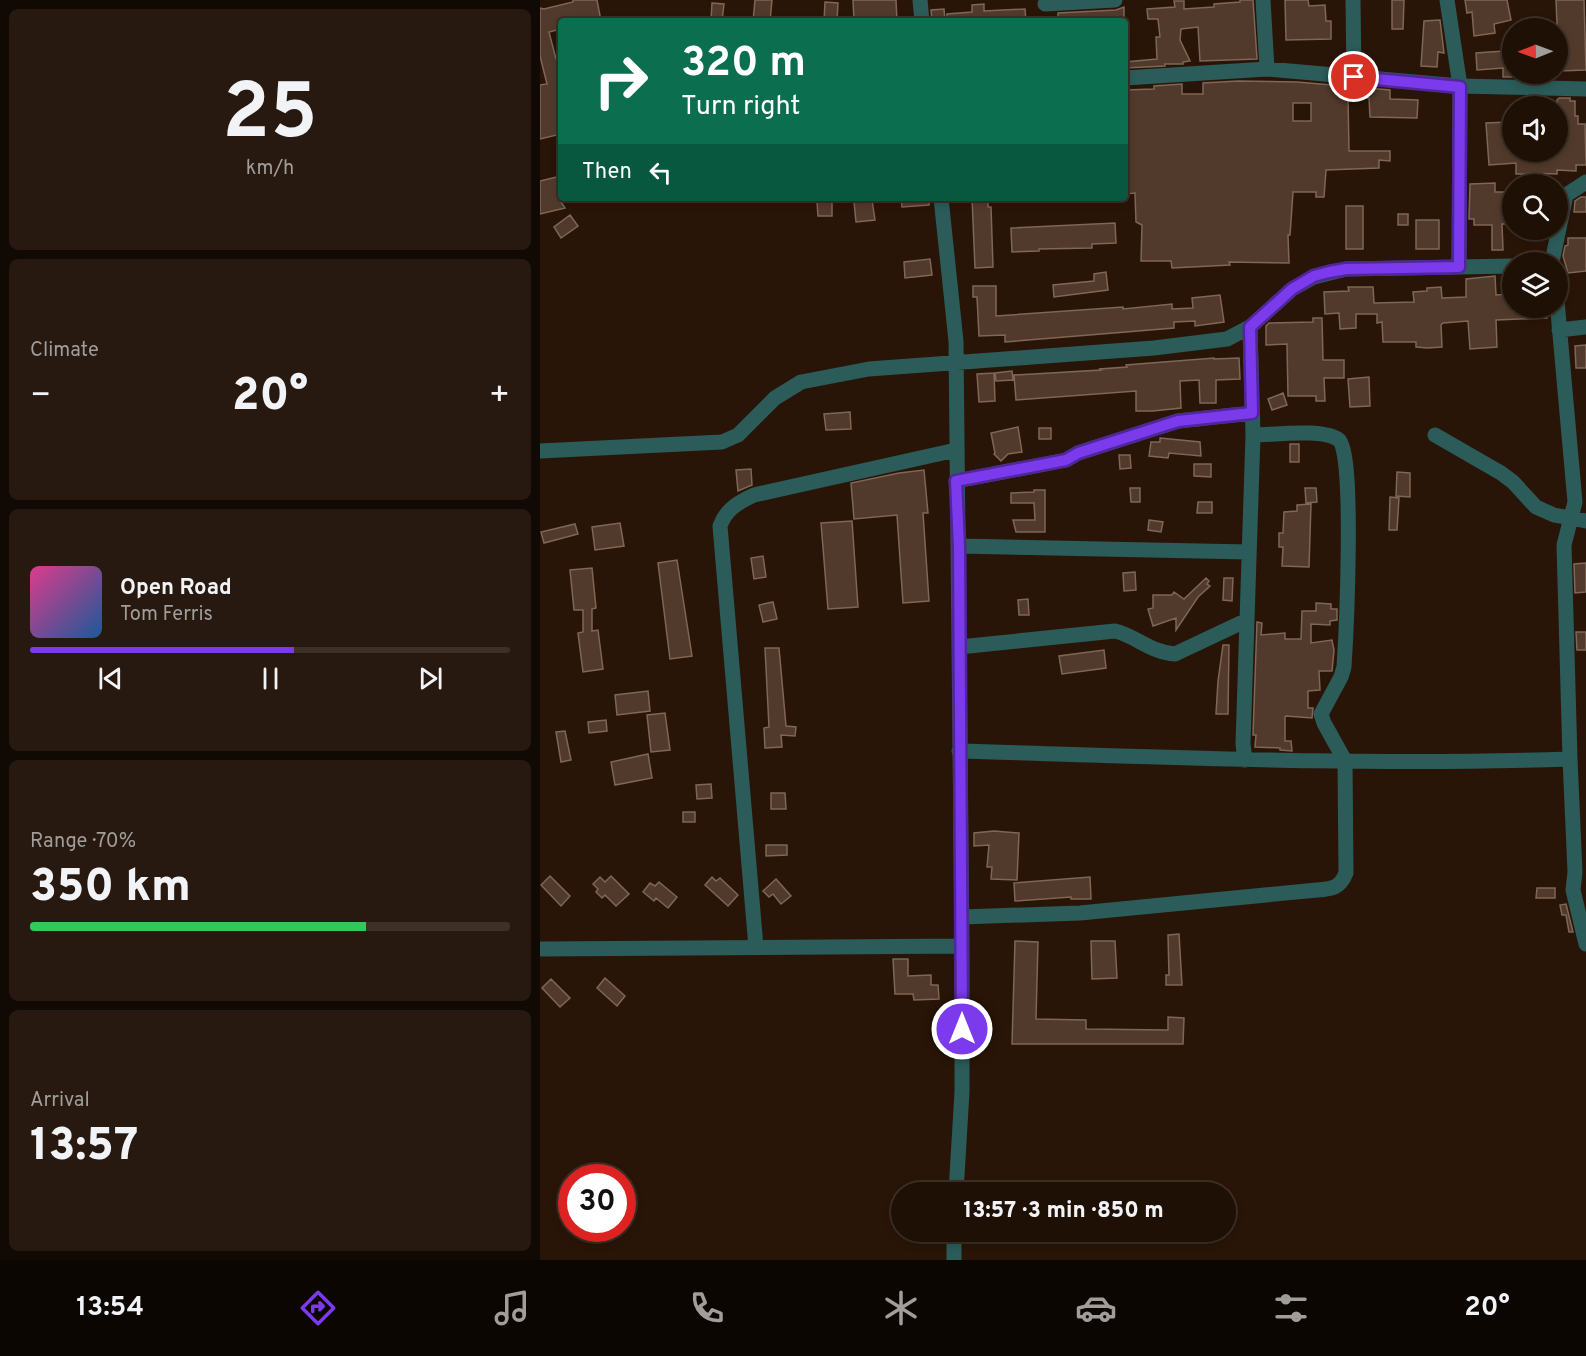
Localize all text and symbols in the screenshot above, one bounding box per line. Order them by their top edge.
north arrow [1502,18,1568,84]
map controls [1502,18,1568,318]
text: 320 m [681,38,806,91]
icon: right [582,42,660,120]
pin [1328,51,1379,102]
icon: arrive [1337,60,1370,93]
text: 25 [222,67,318,166]
text: Turn right [681,90,800,124]
button: sound [1502,96,1568,162]
text: km/h [246,156,294,182]
icon: left [644,156,677,189]
text: Then [582,159,632,186]
button: search [1502,174,1568,240]
button: layers [1502,252,1568,318]
text: Climate [30,338,99,364]
text: 20° [232,369,308,426]
text: − [30,376,51,418]
text: + [489,376,510,418]
text: Open Road [120,575,232,602]
text: Tom Ferris [120,602,213,628]
icon: previous [94,662,127,695]
icon: pause [254,662,287,695]
icon: next [414,662,447,695]
text: Range · 70% [30,829,136,855]
text: 350 km [30,860,191,917]
position arrow [930,997,994,1061]
text: Arrival [30,1088,90,1114]
text: 13:57 [30,1119,138,1176]
speed limit sign: 30 [558,1164,636,1242]
text: 13:57 · 3 min · 850 m [963,1198,1164,1225]
icon: directions [297,1287,339,1329]
icon: music [491,1287,533,1329]
icon: phone [686,1287,728,1329]
icon: climate [880,1287,922,1329]
icon: car [1075,1287,1117,1329]
icon: filters [1270,1287,1312,1329]
text: 13:54 [76,1291,144,1325]
text: 20° [1464,1291,1510,1325]

